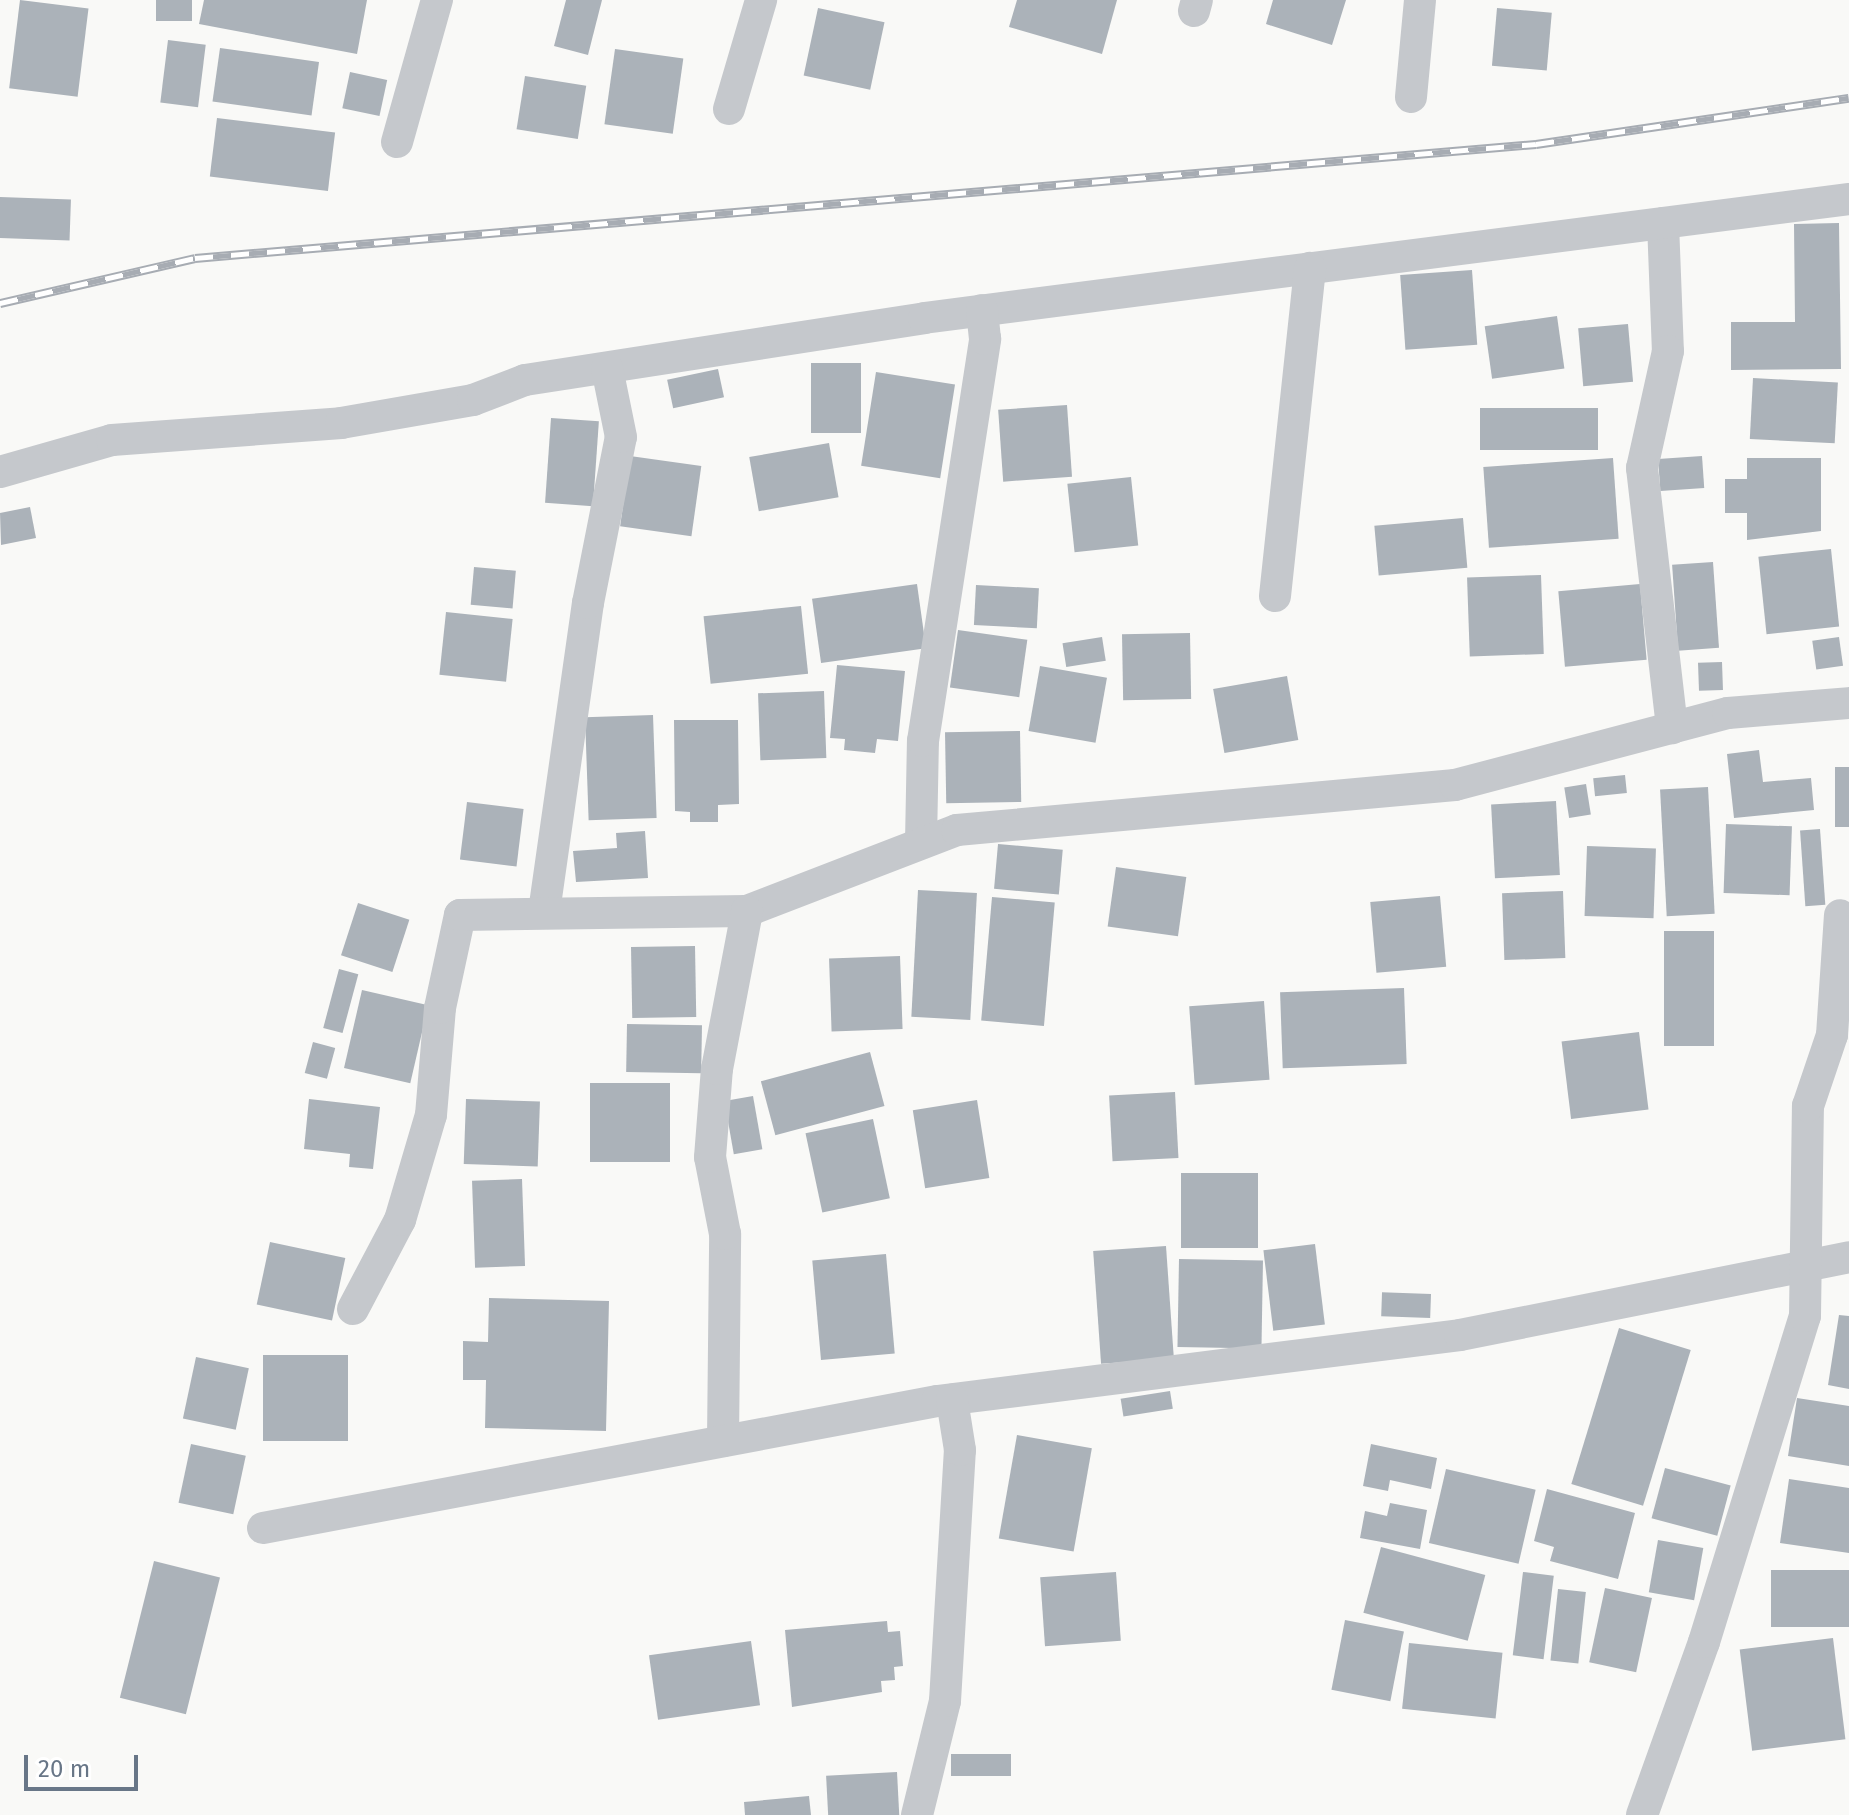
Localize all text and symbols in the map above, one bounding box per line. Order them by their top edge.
scale bar [28,1739,142,1789]
text: 20 m [38,1755,90,1783]

